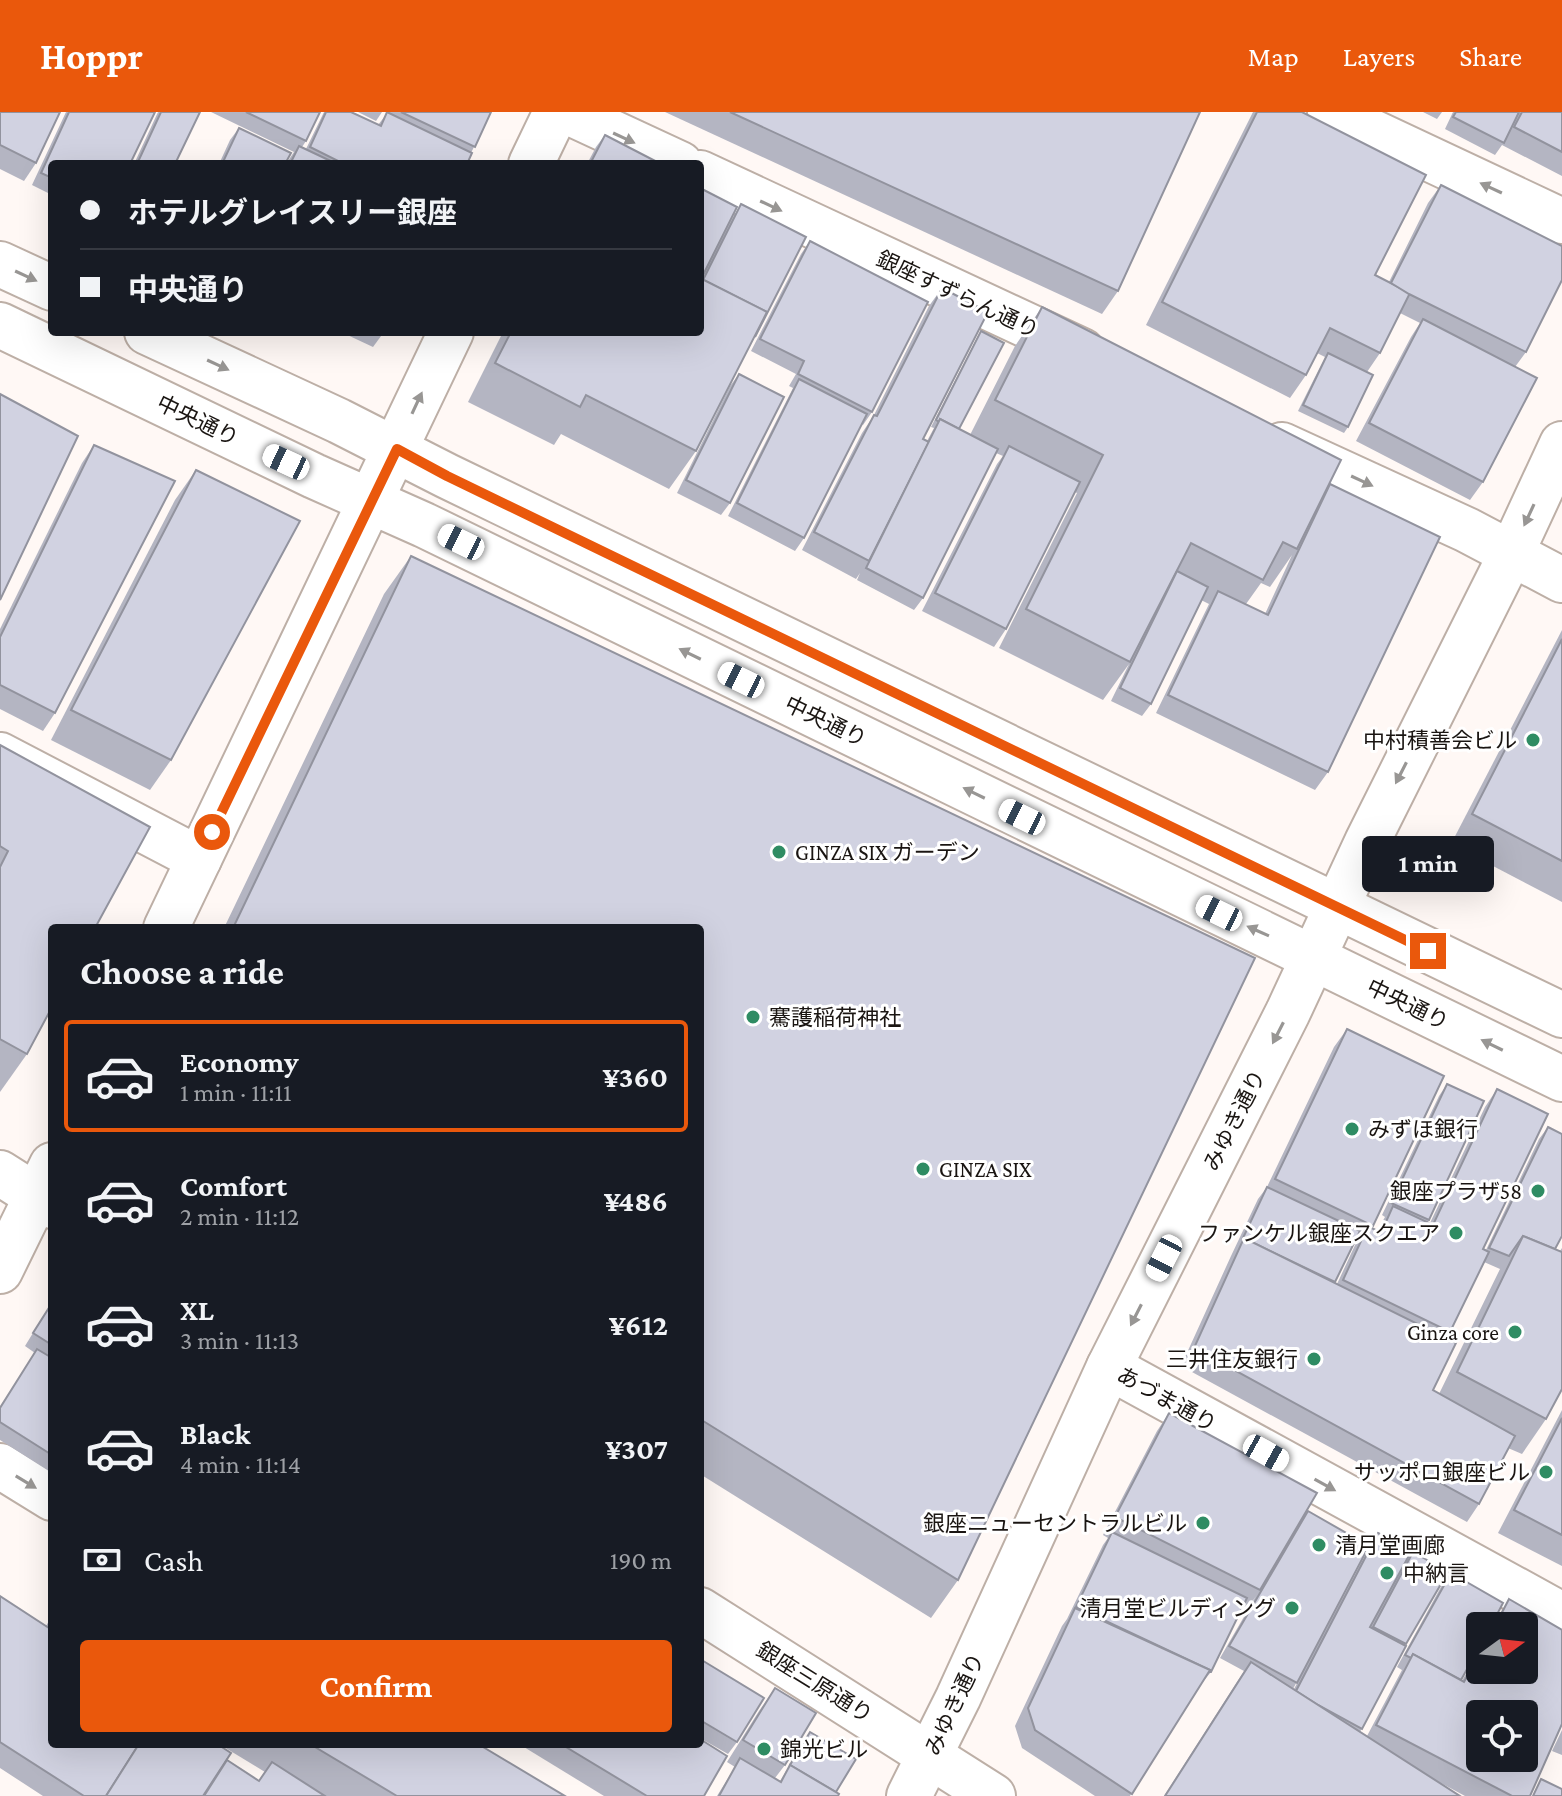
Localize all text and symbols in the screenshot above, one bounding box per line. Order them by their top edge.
text: Hoppr [40,35,143,77]
text: Map [1248,41,1299,72]
text: Layers [1343,41,1415,72]
text: Share [1459,41,1522,72]
one-way arrow [612,131,635,145]
one-way arrow [1480,181,1503,195]
text: ホテルグレイスリー銀座 [128,196,457,229]
one-way arrow [759,199,782,213]
street label: 銀座すずらん通り [873,246,1043,343]
one-way arrow [14,269,38,283]
text: 中央通り [128,273,248,306]
one-way arrow [206,358,229,372]
street label: 中央通り [153,390,243,451]
one-way arrow [410,391,424,415]
car [259,441,313,483]
one-way arrow [1350,475,1374,488]
one-way arrow [1522,503,1536,527]
car [434,521,488,563]
one-way arrow [679,648,702,661]
car [714,659,768,701]
street label: 中央通り [781,691,871,752]
place label: 中村積善会ビル [1363,728,1517,753]
marker: 中村積善会ビル [1524,731,1542,749]
one-way arrow [1395,762,1408,785]
one-way arrow [963,786,986,800]
car [995,796,1049,838]
route start [194,814,230,850]
callout: 1 min [1362,835,1494,891]
place label: GINZA SIX ガーデン [795,840,980,865]
marker: GINZA SIX ガーデン [770,843,788,861]
text: 1 min [1398,849,1458,878]
car [1192,892,1246,934]
one-way arrow [1246,925,1270,938]
route end [1410,933,1446,969]
text: Choose a ride [80,952,284,992]
street label: 中央通り [1363,974,1453,1035]
place label: 騫護稲荷神社 [769,1005,901,1030]
marker: 騫護稲荷神社 [744,1008,762,1026]
one-way arrow [1271,1022,1284,1045]
one-way arrow [1480,1038,1504,1052]
icon: car [84,1040,156,1112]
text: Economy [180,1045,299,1078]
text: ¥360 [602,1060,668,1093]
street label: みゆき通り [1198,1066,1271,1175]
text: 1 min · 11:11 [180,1078,292,1107]
place label: みずほ銀行 [1368,1117,1478,1142]
marker: みずほ銀行 [1343,1120,1361,1138]
place label: GINZA SIX [939,1157,1032,1182]
marker: GINZA SIX [914,1160,932,1178]
icon: car [84,1164,156,1236]
text: Comfort [180,1169,287,1202]
place label: 銀座プラザ58 [1390,1179,1522,1204]
marker: 銀座プラザ58 [1529,1182,1547,1200]
text: ¥486 [604,1184,668,1217]
text: 2 min · 11:12 [180,1202,299,1231]
place label: ファンケル銀座スクエア [1198,1221,1440,1246]
marker: ファンケル銀座スクエア [1447,1224,1465,1242]
car [1142,1231,1186,1285]
icon: car [84,1288,156,1360]
text: XL [180,1293,214,1326]
one-way arrow [1129,1304,1142,1327]
text: ¥612 [609,1308,668,1341]
place label: Ginza core [1407,1320,1499,1345]
marker: Ginza core [1506,1323,1524,1341]
text: 3 min · 11:13 [180,1326,299,1355]
place label: 三井住友銀行 [1166,1347,1298,1372]
marker: 三井住友銀行 [1305,1350,1323,1368]
street label: あづま通り [1113,1362,1221,1437]
icon: car [84,1412,156,1484]
text: Black [180,1417,251,1450]
car [1239,1431,1293,1475]
text: ¥307 [605,1432,668,1465]
text: 4 min · 11:14 [180,1450,301,1479]
place label: サッポロ銀座ビル [1354,1460,1530,1485]
marker: サッポロ銀座ビル [1537,1463,1555,1481]
one-way arrow [15,1475,37,1489]
one-way arrow [1314,1478,1336,1492]
place label: 銀座ニューセントラルビル [923,1511,1187,1536]
marker: 銀座ニューセントラルビル [1194,1514,1212,1532]
place label: 清月堂画廊 [1335,1533,1445,1558]
marker: 清月堂画廊 [1310,1536,1328,1554]
icon: cash [80,1538,124,1582]
text: Cash [144,1544,203,1577]
text: 190 m [610,1546,672,1575]
place label: 中納言 [1403,1561,1469,1586]
marker: 中納言 [1378,1564,1396,1582]
place label: 清月堂ビルディング [1080,1596,1276,1621]
marker: 清月堂ビルディング [1283,1599,1301,1617]
north arrow [1466,1612,1538,1684]
map controls [1466,1612,1538,1772]
street label: 銀座三原通り [752,1637,877,1728]
button: Confirm [80,1640,672,1732]
street label: みゆき通り [920,1649,989,1759]
button: locate [1466,1700,1538,1772]
place label: 錦光ビル [780,1737,868,1762]
marker: 錦光ビル [755,1740,773,1758]

